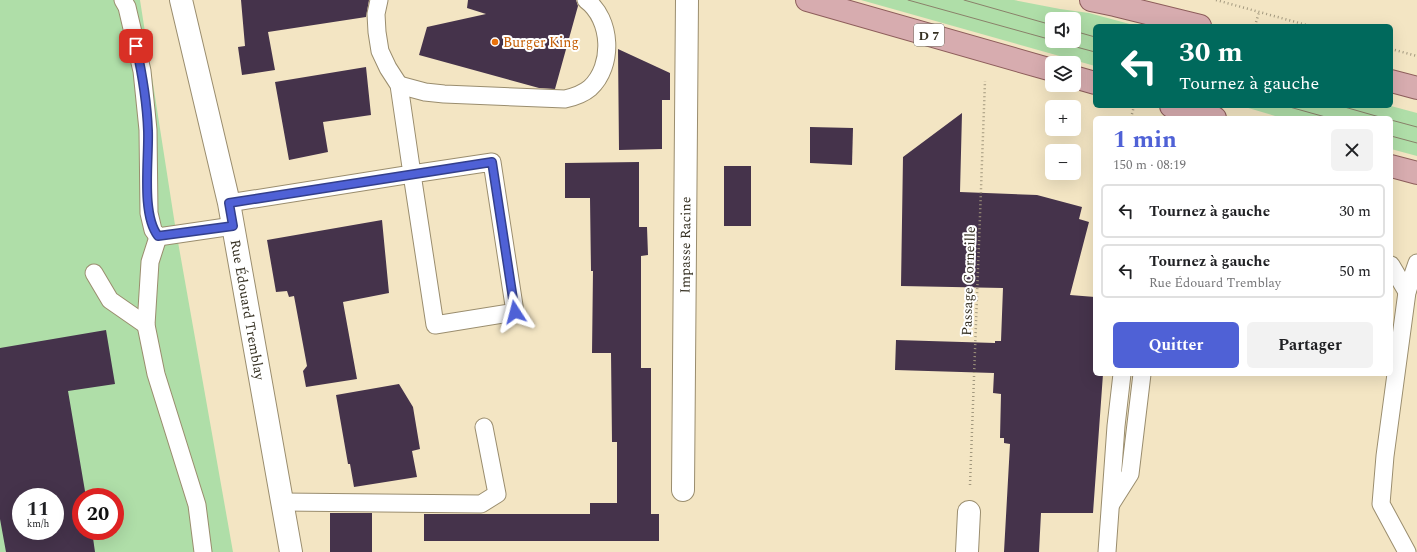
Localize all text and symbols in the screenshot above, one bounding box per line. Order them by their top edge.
map controls [1045,12,1081,180]
button: sound [1045,12,1081,48]
road number: D 7 [914,24,944,46]
pin [119,29,153,63]
text: 30 m [1179,31,1243,74]
place label: Burger King [503,32,579,53]
icon: arrive [125,35,147,57]
marker: Burger King [490,37,500,47]
icon: left [1113,40,1165,92]
button: layers [1045,56,1081,92]
text: Tournez à gauche [1179,70,1319,97]
button: + [1045,100,1081,136]
text: 1 min [1113,122,1177,158]
button: close [1331,129,1373,171]
button: − [1045,144,1081,180]
text: 150 m · 08:19 [1113,155,1186,175]
street label: Impasse Racine [675,196,696,294]
icon: left [1115,200,1137,222]
text: Tournez à gauche [1149,200,1270,223]
text: 30 m [1339,200,1371,223]
street label: Passage Corneille [956,226,981,336]
street label: Rue Édouard Tremblay [225,238,270,383]
text: Tournez à gauche [1149,250,1270,273]
icon: left [1115,260,1137,282]
text: 50 m [1339,260,1371,283]
text: Rue Édouard Tremblay [1149,273,1281,293]
position arrow [494,291,536,333]
button: Quitter [1113,322,1239,368]
button: Partager [1247,322,1373,368]
speed limit sign: 20 [72,488,124,540]
text: 11 [27,494,49,524]
text: km/h [27,516,49,532]

